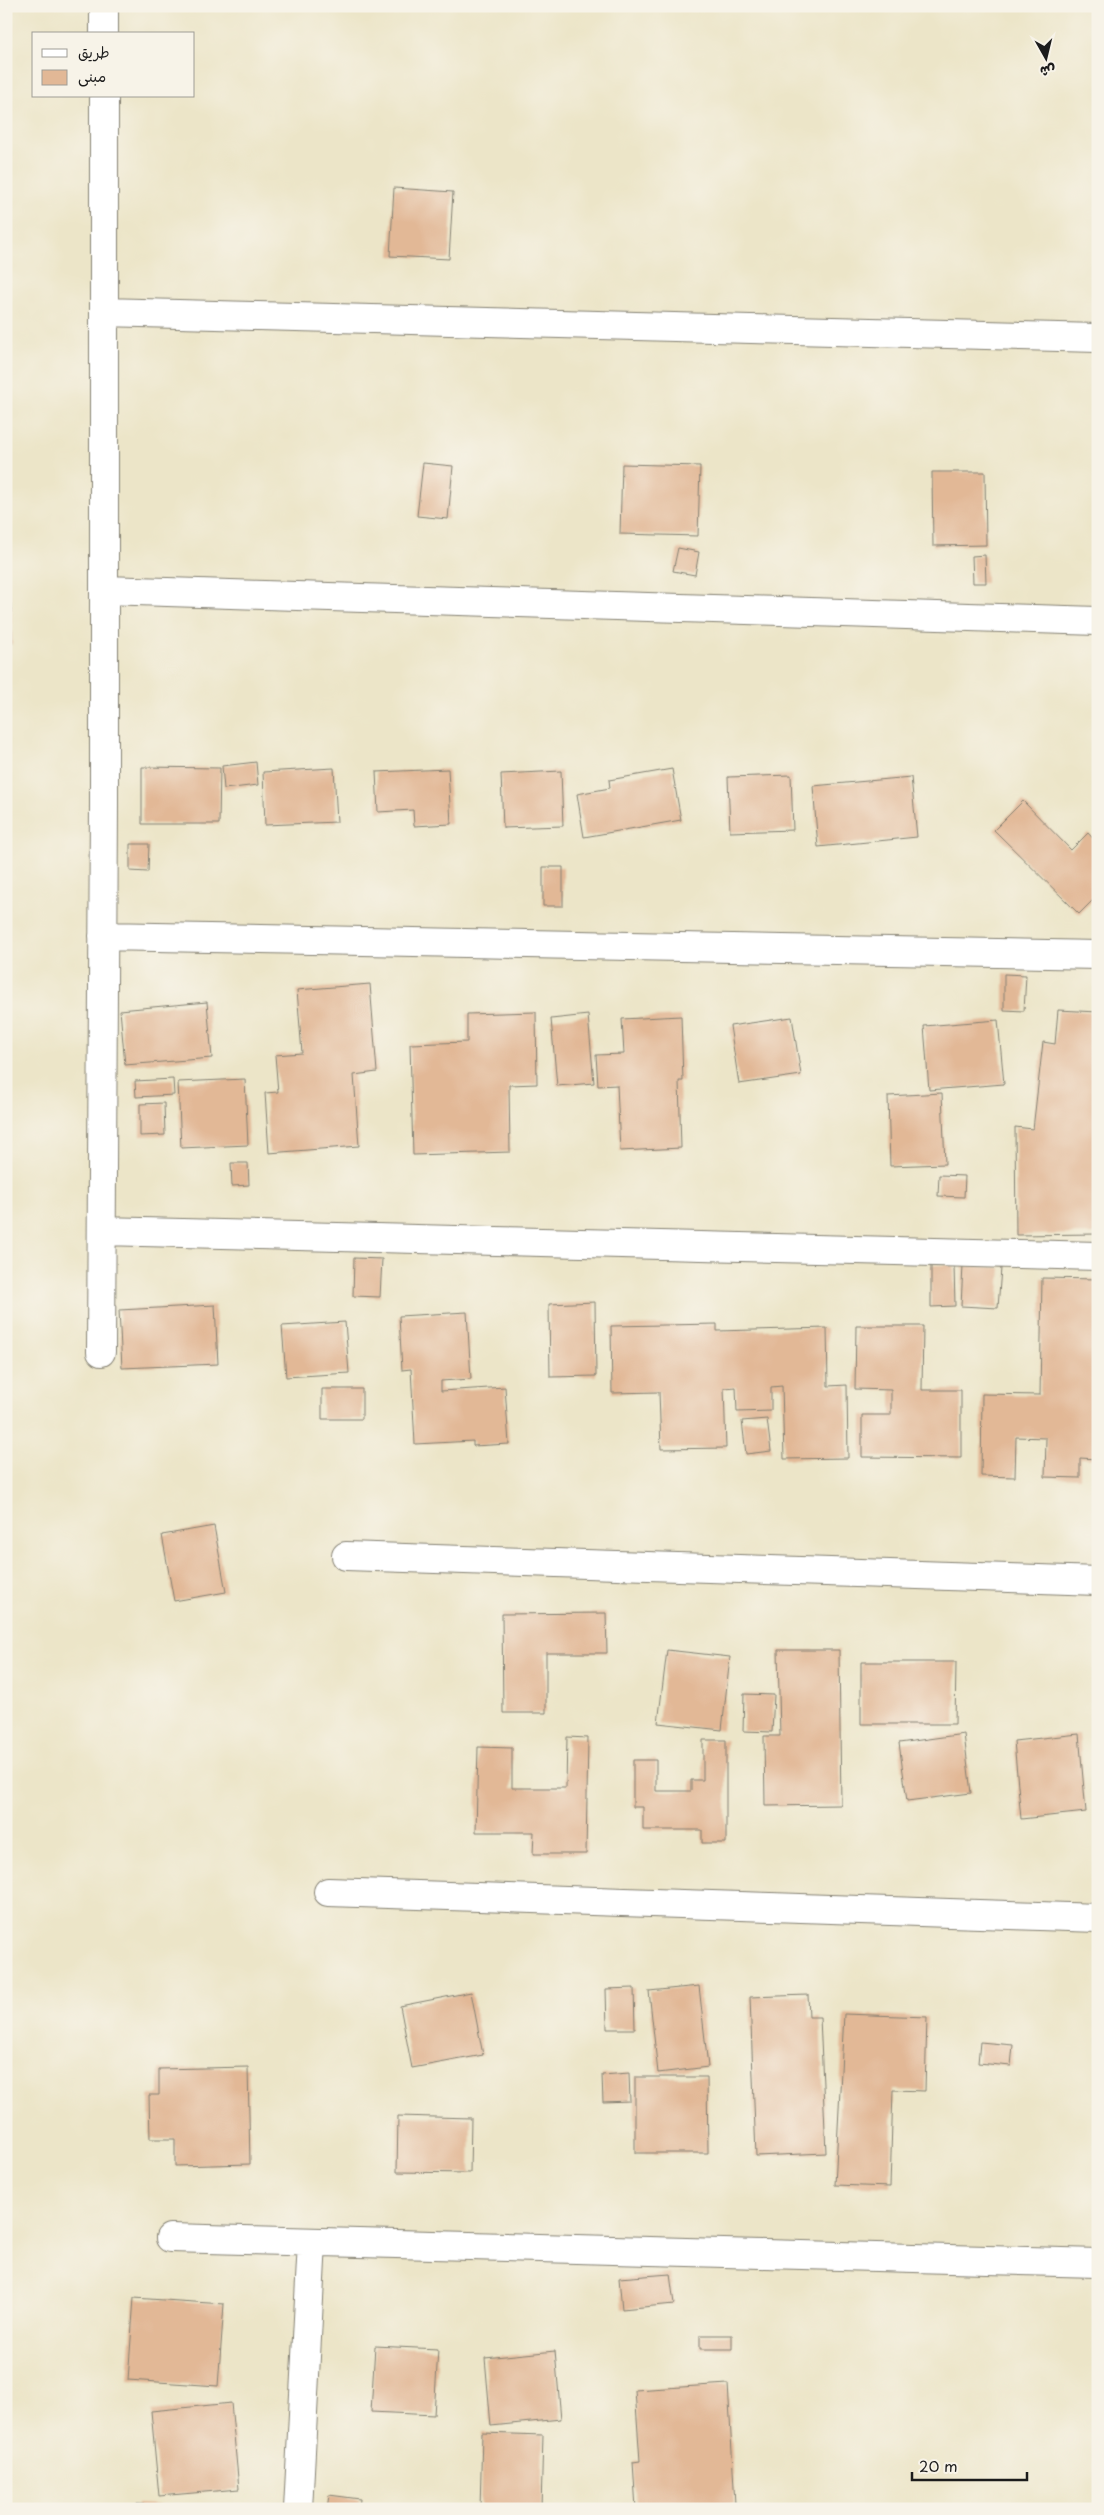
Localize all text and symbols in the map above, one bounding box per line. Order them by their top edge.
legend [32,32,195,98]
north arrow [1022,32,1072,82]
text: طريق [78,40,110,63]
text: ش [1039,60,1057,83]
text: مبنى [78,64,106,87]
scale bar [912,2450,1026,2482]
text: 20 m [919,2454,958,2477]

